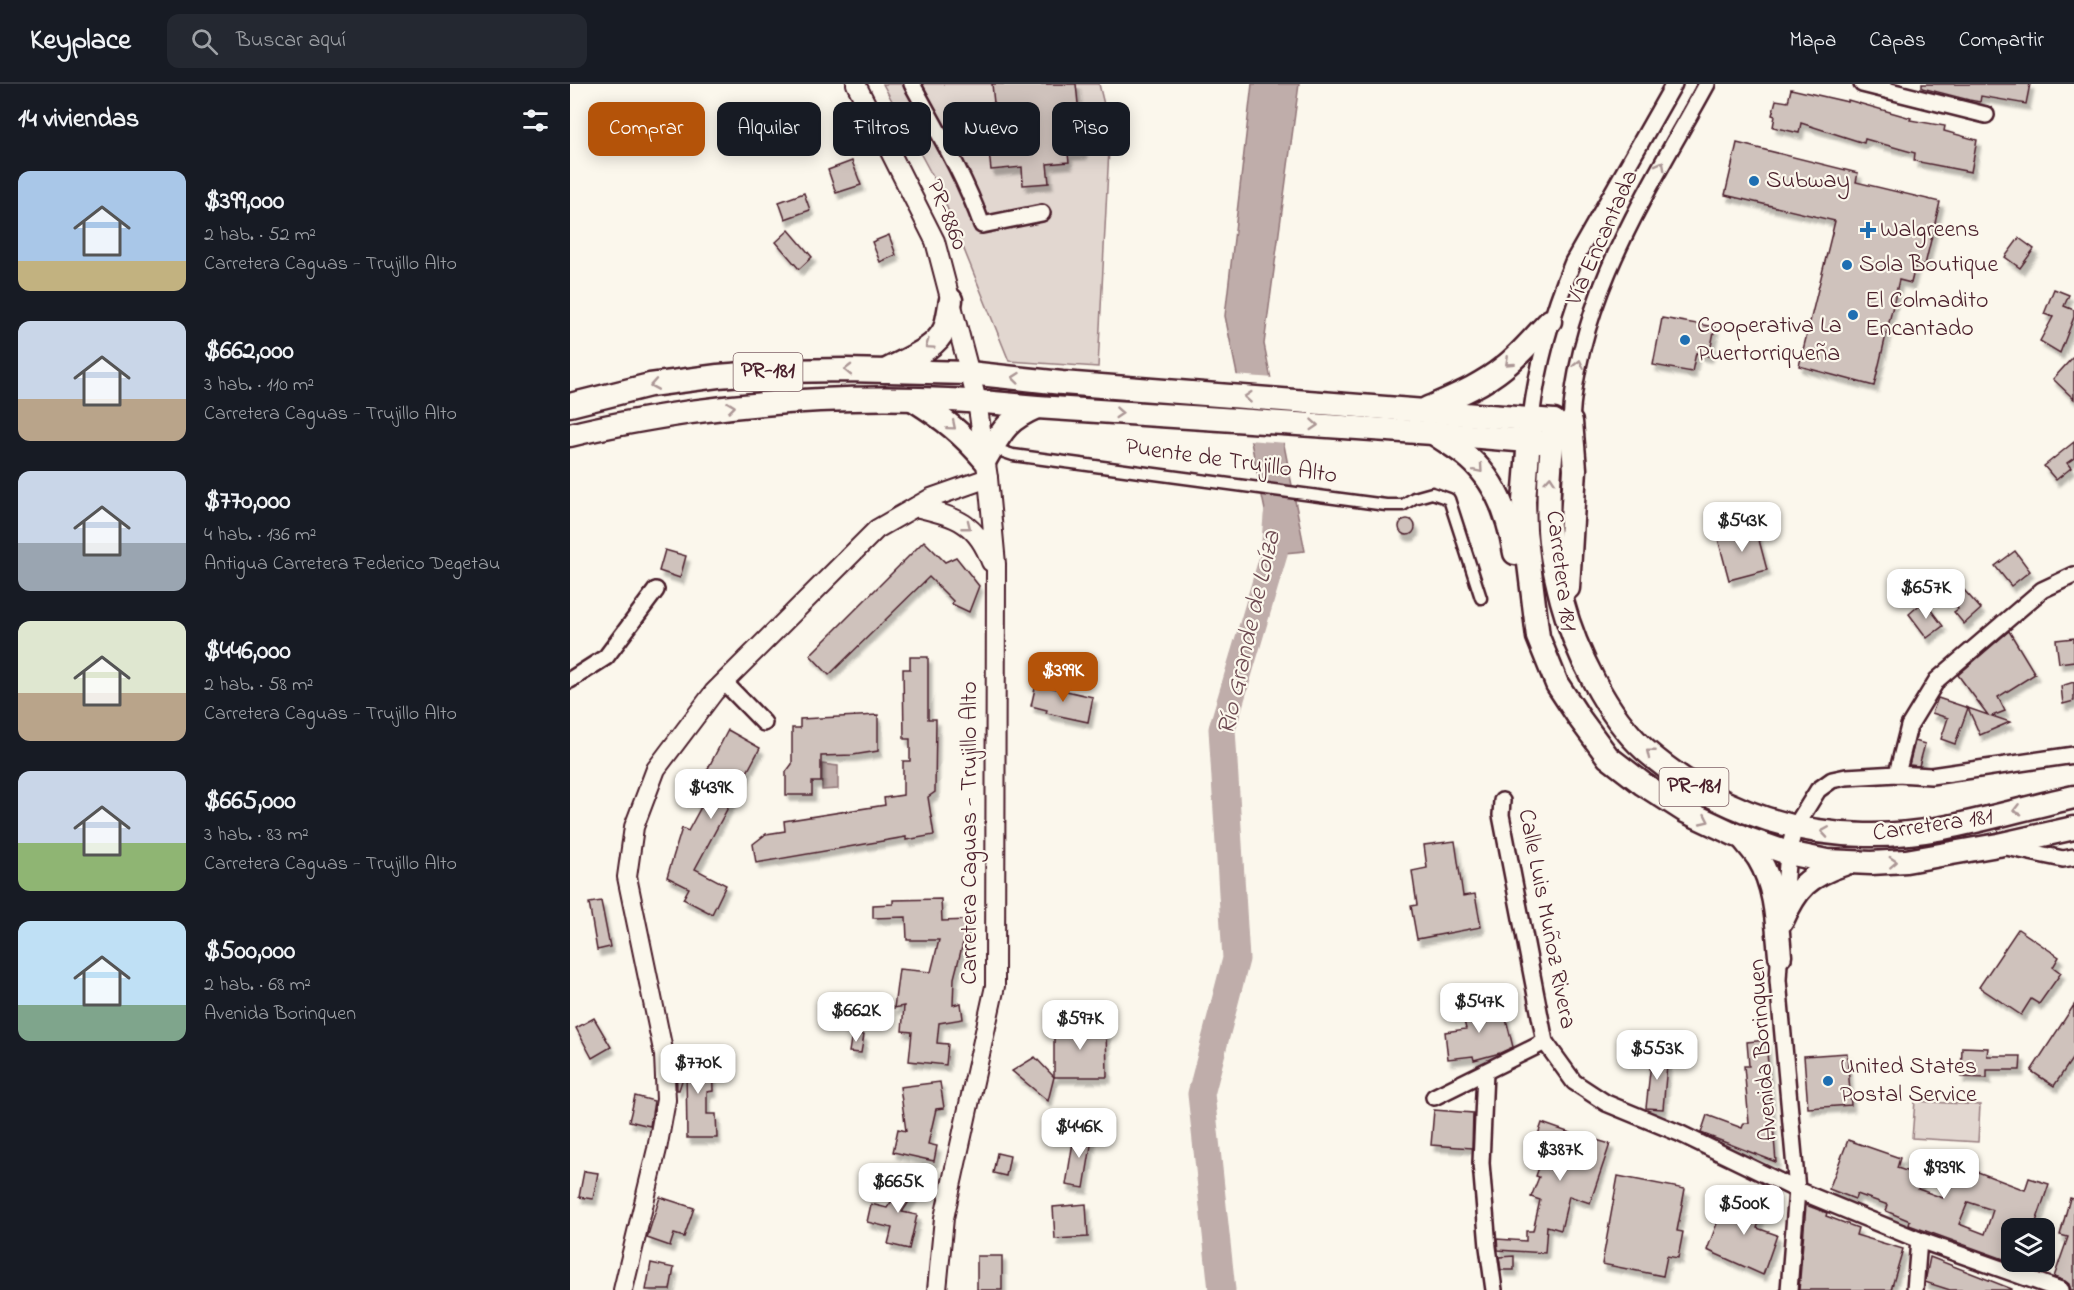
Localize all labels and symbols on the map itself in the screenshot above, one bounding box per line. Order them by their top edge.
one-way arrow [1654,161,1665,172]
place label: Subway [1766,164,1850,200]
street label: Vía Encantada [1557,165,1648,312]
street label: PR-8860 [916,174,976,256]
marker: Subway [1747,174,1761,188]
place label: Walgreens [1880,213,1979,248]
marker: Walgreens [1861,223,1875,237]
place label: Sola Boutique [1859,248,1998,283]
marker: Sola Boutique [1840,258,1854,272]
place label: El Colmadito Encantado [1865,284,1988,347]
marker: El Colmadito Encantado [1846,308,1860,322]
place label: Cooperativa La Puertorriqueña [1697,309,1842,372]
marker: Cooperativa La Puertorriqueña [1678,333,1692,347]
one-way arrow [924,338,935,349]
road number: PR-181 [734,353,802,391]
one-way arrow [1505,355,1516,366]
one-way arrow [1571,359,1584,369]
one-way arrow [843,364,852,377]
one-way arrow [1011,372,1020,385]
one-way arrow [649,379,658,391]
one-way arrow [1244,390,1253,403]
one-way arrow [726,401,736,414]
one-way arrow [1115,406,1124,419]
one-way arrow [945,418,956,429]
one-way arrow [1309,419,1318,432]
street label: Puente de Trujillo Alto [1123,430,1339,494]
one-way arrow [1472,462,1483,473]
one-way arrow [1543,476,1556,485]
pin: $543K [1700,502,1784,553]
street label: Carretera 181 [1535,509,1585,634]
one-way arrow [961,519,972,530]
water label: Río Grande de Loíza [1208,526,1292,739]
pin: $657K [1884,569,1968,620]
pin: $399K [1021,652,1105,703]
street label: Carretera Caguas - Trujillo Alto [953,681,988,985]
one-way arrow [1646,749,1657,760]
road number: PR-181 [1660,768,1728,806]
pin: $439K [669,769,753,820]
street label: Carretera 181 [1871,800,1996,852]
one-way arrow [2012,802,2022,815]
street label: Calle Luis Muñoz Rivera [1508,806,1584,1032]
one-way arrow [1699,813,1710,825]
one-way arrow [1820,826,1830,839]
one-way arrow [1888,855,1897,868]
street label: Avenida Borinquen [1740,958,1788,1142]
pin: $547K [1437,983,1521,1034]
pin: $662K [814,992,898,1043]
pin: $597K [1038,1000,1122,1051]
pin: $553K [1615,1030,1699,1081]
pin: $770K [656,1044,740,1095]
place label: United States Postal Service [1840,1050,1977,1113]
marker: United States Postal Service [1821,1074,1835,1088]
pin: $446K [1037,1108,1121,1159]
pin: $387K [1518,1131,1602,1182]
pin: $939K [1902,1149,1986,1200]
pin: $665K [856,1163,940,1214]
pin: $500K [1702,1185,1786,1236]

